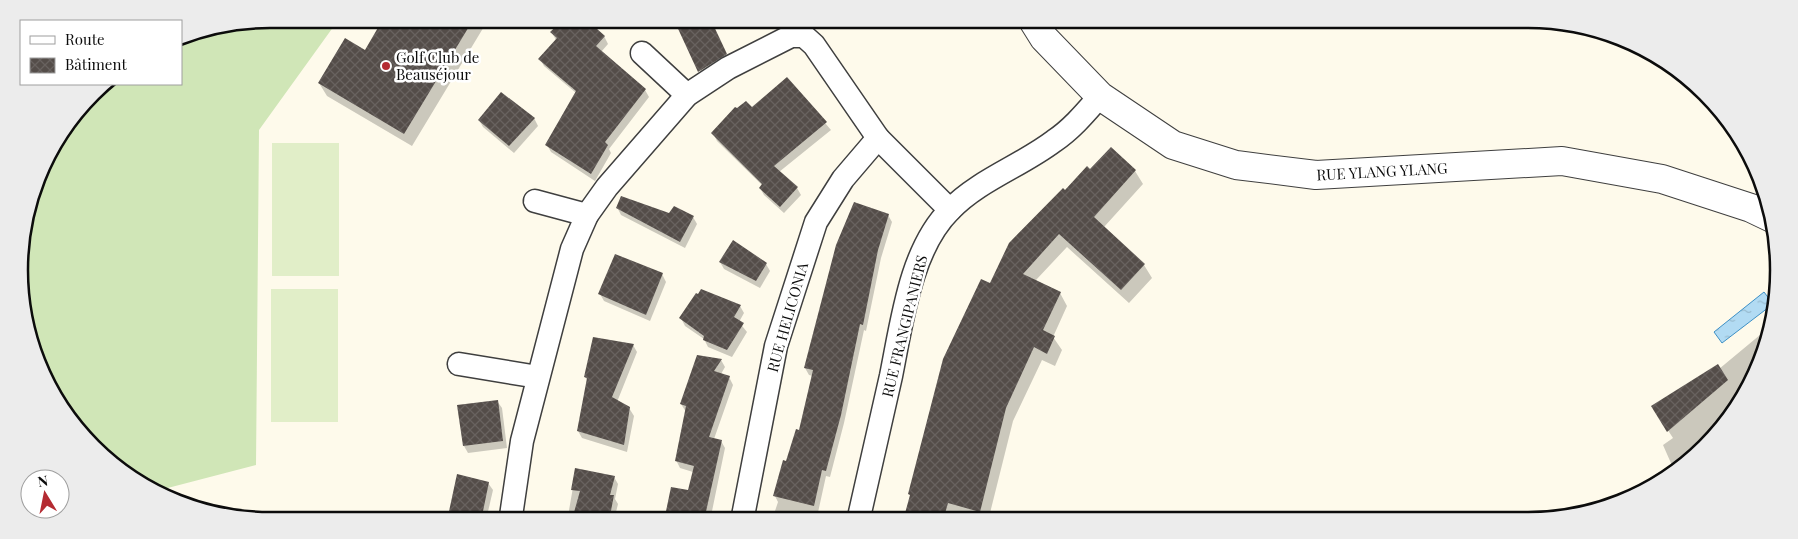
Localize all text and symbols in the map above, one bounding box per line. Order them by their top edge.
legend [20,20,182,85]
text: Route [65,29,105,49]
place label: Golf Club de Beauséjour [396,47,479,84]
text: Bâtiment [65,54,127,74]
marker: Golf Club de Beauséjour [380,60,392,72]
street label: RUE YLANG YLANG [1316,158,1448,184]
street label: RUE FRANGIPANIERS [877,253,931,399]
street label: RUE HELICONIA [762,259,812,374]
north arrow [20,469,70,519]
text: N [36,470,49,491]

